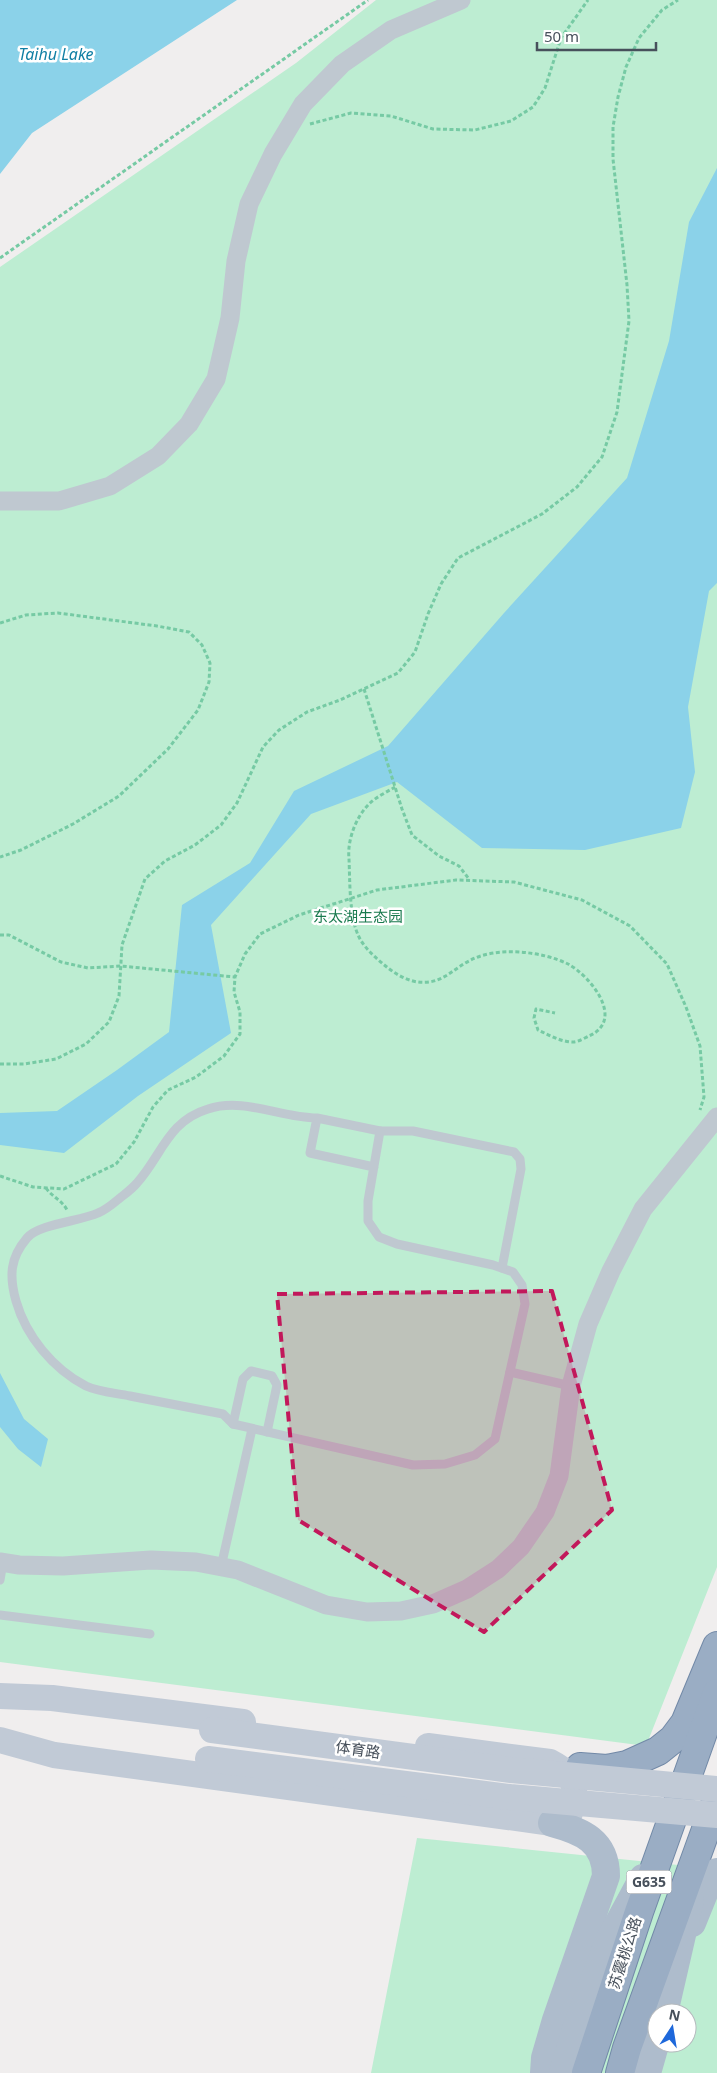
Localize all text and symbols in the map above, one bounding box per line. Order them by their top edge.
scale bar [537,20,656,52]
text: 50 m [544,26,579,46]
water label: Taihu Lake [19,43,93,65]
park label: 东太湖生态园 [313,906,403,926]
street label: 体育路 [334,1736,382,1762]
road number: G635 [626,1870,672,1894]
street label: 苏震桃公路 [603,1914,645,1991]
north arrow [647,2003,697,2053]
text: N [667,2004,682,2025]

